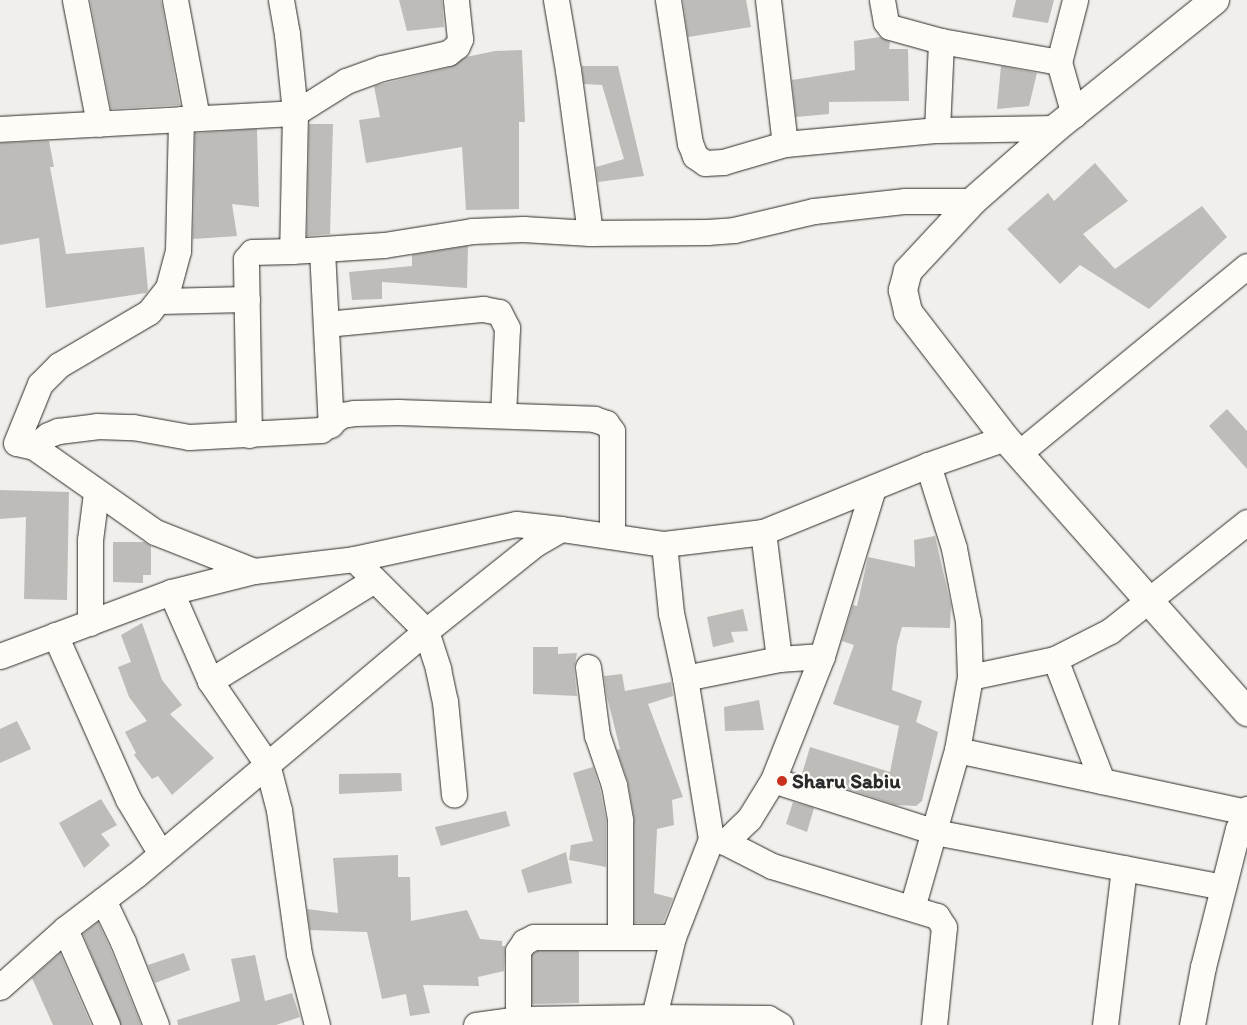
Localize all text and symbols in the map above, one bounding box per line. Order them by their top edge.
place label: Sharu Sabiu [792,768,901,794]
marker: Sharu Sabiu [776,775,788,787]

